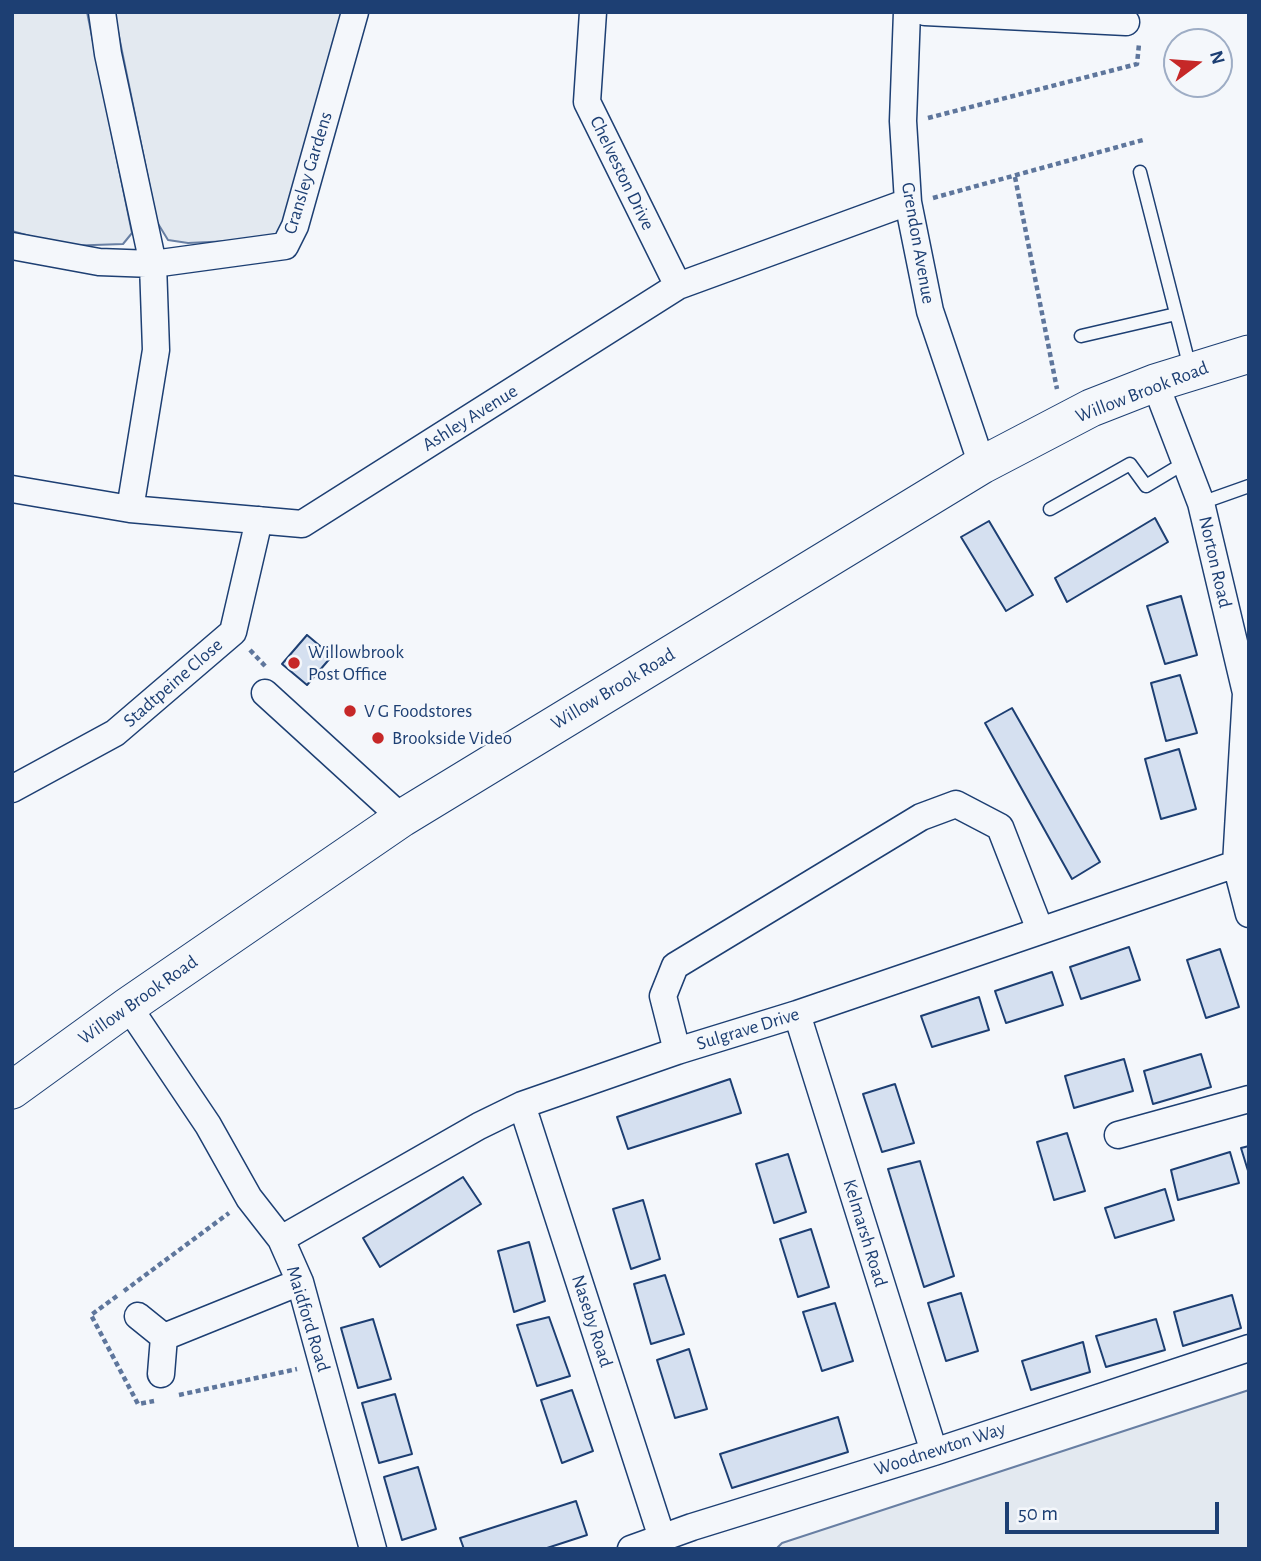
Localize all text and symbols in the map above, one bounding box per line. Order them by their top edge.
north arrow [1163,28,1233,98]
text: N [1206,49,1228,67]
street label: Cransley Gardens [279,109,337,237]
street label: Chelveston Drive [585,112,659,234]
street label: Grendon Avenue [896,180,940,306]
street label: Willow Brook Road [1072,356,1212,428]
street label: Ashley Avenue [418,380,522,456]
street label: Norton Road [1193,514,1237,610]
street label: Stadtpeine Close [119,634,227,732]
place label: Willowbrook Post Office [308,641,404,685]
street label: Willow Brook Road [547,643,679,735]
marker: Willowbrook Post Office [286,655,302,671]
place label: V G Foodstores [364,700,472,722]
marker: V G Foodstores [342,703,358,719]
place label: Brookside Video [392,727,512,749]
marker: Brookside Video [370,730,386,746]
street label: Willow Brook Road [74,950,202,1050]
street label: Sulgrave Drive [694,1003,802,1055]
street label: Kelmarsh Road [838,1177,892,1289]
street label: Maidford Road [281,1263,335,1375]
street label: Naseby Road [566,1272,618,1370]
street label: Woodnewton Way [872,1417,1008,1481]
scale bar [1009,1488,1222,1532]
text: 50 m [1018,1503,1058,1524]

